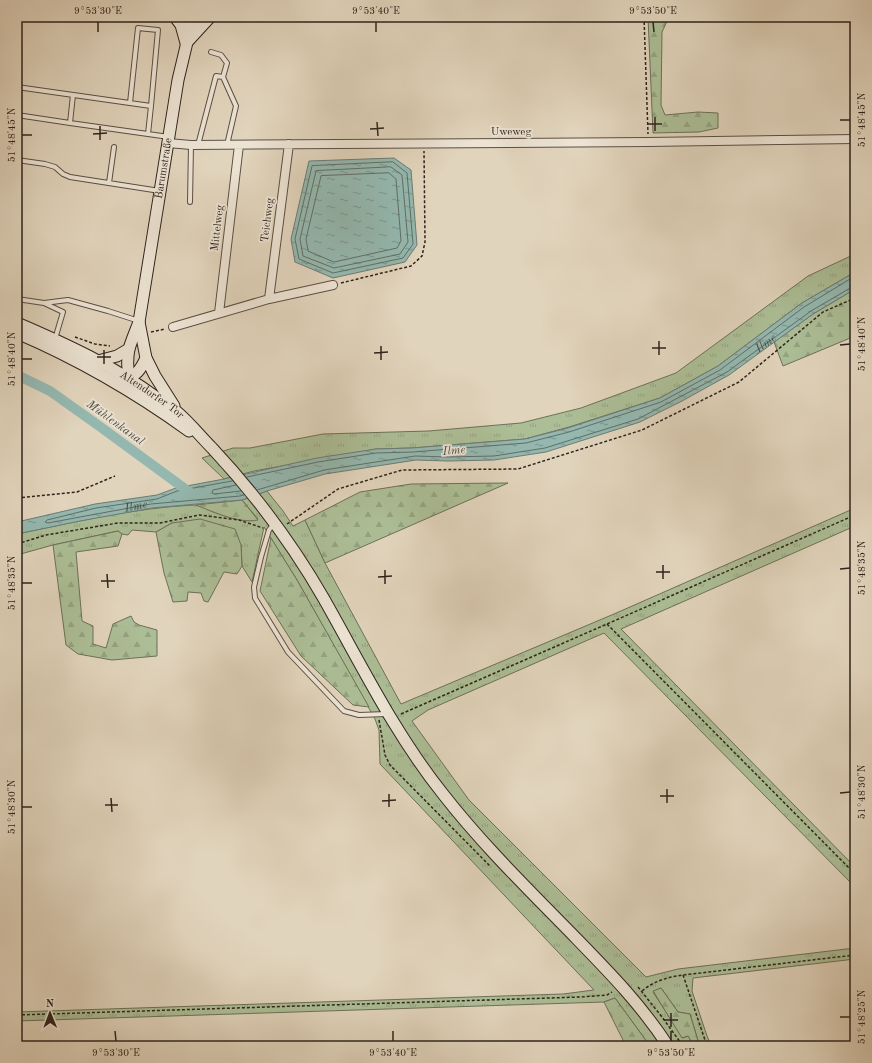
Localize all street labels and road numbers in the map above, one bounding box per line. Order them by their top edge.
street label: Uweweg [491,127,531,138]
street label: Barumstraße [153,137,174,200]
street label: Teichweg [260,197,276,243]
street label: Mittelweg [210,204,226,252]
street label: Altendorfer Tor [118,369,186,421]

